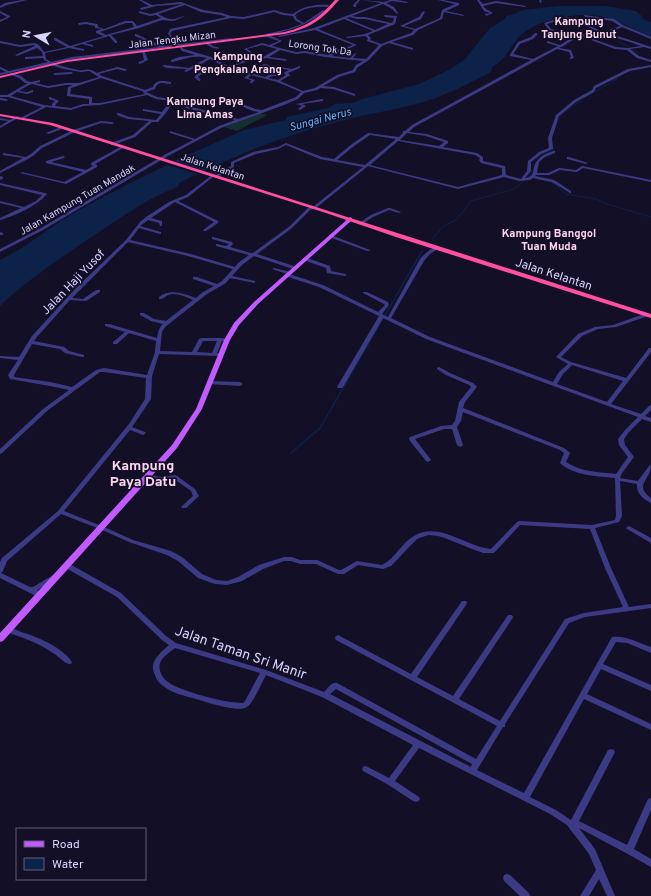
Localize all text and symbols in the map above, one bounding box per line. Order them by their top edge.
district label: Kampung Tanjung Bunut [541,15,617,42]
north arrow [16,16,56,56]
text: N [20,29,35,40]
street label: Jalan Tengku Mizan [128,29,217,52]
street label: Lorong Tok Da [287,38,352,59]
district label: Kampung Pengkalan Arang [194,50,282,77]
district label: Kampung Paya Lima Amas [167,95,243,122]
water label: Sungai Nerus [288,105,354,135]
street label: Jalan Kelantan [179,151,246,184]
street label: Jalan Kampung Tuan Mandak [18,162,138,239]
district label: Kampung Banggol Tuan Muda [502,227,596,254]
street label: Jalan Haji Yusof [38,247,109,319]
street label: Jalan Kelantan [513,255,594,295]
district label: Kampung Paya Datu [110,458,176,491]
street label: Jalan Taman Sri Manir [172,623,309,684]
legend [16,828,146,880]
text: Road [52,837,80,853]
text: Water [52,857,84,873]

